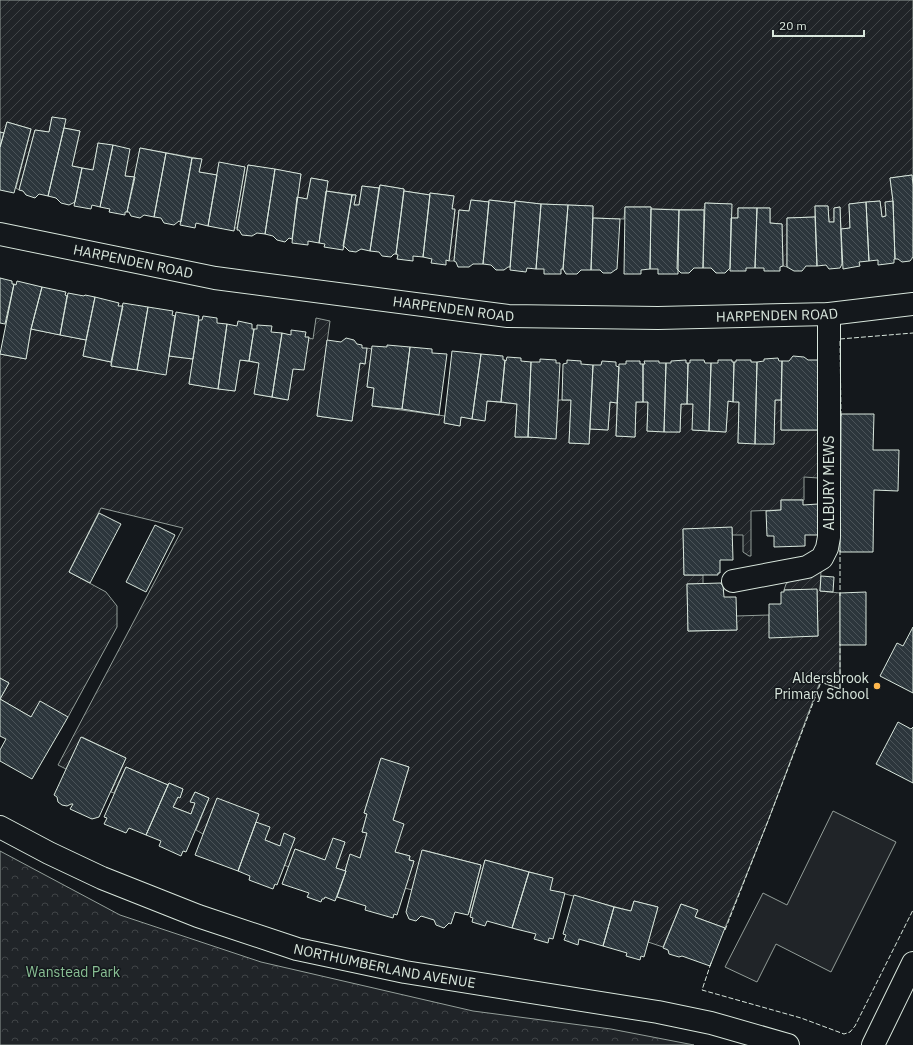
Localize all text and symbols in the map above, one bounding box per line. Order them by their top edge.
scale bar [773,12,864,38]
text: 20 m [779,18,807,33]
street label: HARPENDEN ROAD [72,240,195,282]
street label: HARPENDEN ROAD [392,292,514,325]
street label: HARPENDEN ROAD [716,304,839,326]
street label: ALBURY MEWS [820,436,838,530]
place label: Aldersbrook Primary School [774,669,870,703]
marker: Aldersbrook Primary School [872,681,882,691]
street label: NORTHUMBERLAND AVENUE [292,940,477,992]
park label: Wanstead Park [26,963,121,981]

